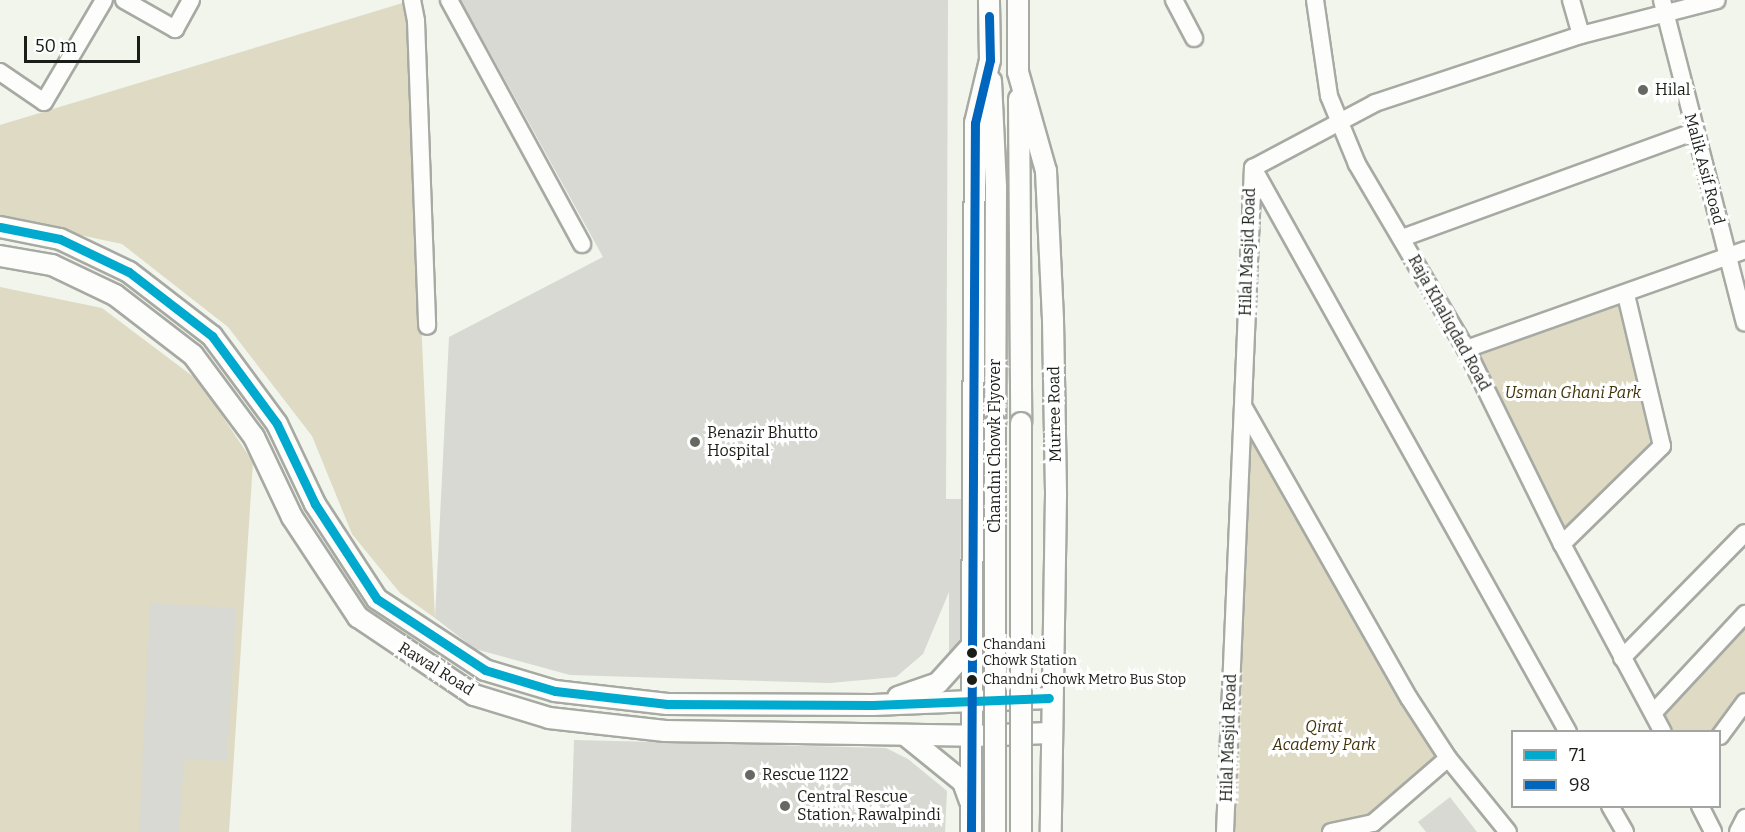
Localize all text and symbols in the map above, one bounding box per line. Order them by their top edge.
scale bar [27,24,142,62]
text: 50 m [35,35,77,57]
place label: Hilal [1655,80,1690,100]
marker: Hilal [1636,83,1650,97]
street label: Malik Asif Road [1680,111,1728,227]
street label: Hilal Masjid Road [1236,188,1260,316]
street label: Raja Khaliqdad Road [1404,252,1494,394]
street label: Chandni Chowk Flyover [985,359,1005,533]
street label: Murree Road [1045,366,1065,462]
park label: Usman Ghani Park [1505,383,1641,403]
place label: Benazir Bhutto Hospital [707,423,818,461]
marker: Benazir Bhutto Hospital [688,435,702,449]
place label: Chandani Chowk Station [983,637,1077,670]
street label: Rawal Road [395,638,477,700]
marker: Chandani Chowk Station [966,647,978,659]
place label: Chandni Chowk Metro Bus Stop [983,672,1186,688]
marker: Chandni Chowk Metro Bus Stop [966,674,978,686]
street label: Hilal Masjid Road [1217,674,1241,802]
park label: Qirat Academy Park [1272,717,1376,755]
legend [1511,730,1721,808]
text: 71 [1569,744,1585,766]
place label: Rescue 1122 [762,765,849,785]
marker: Rescue 1122 [743,768,757,782]
text: 98 [1569,774,1590,796]
place label: Central Rescue Station, Rawalpindi [797,787,941,825]
marker: Central Rescue Station, Rawalpindi [778,799,792,813]

